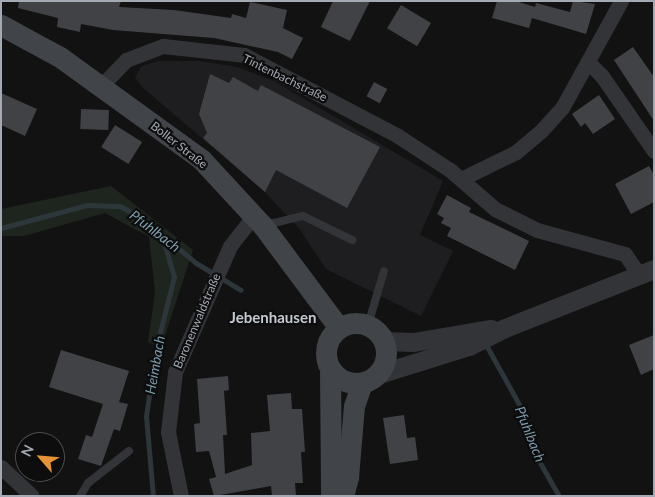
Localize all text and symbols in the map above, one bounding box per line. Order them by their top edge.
street label: Tintenbachstraße [241,51,329,105]
street label: Boller Straße [148,118,210,172]
water label: Pfuhlbach [127,207,183,255]
street label: Baronenwaldstraße [170,271,224,371]
district label: Jebenhausen [230,309,316,327]
water label: Heimbach [142,334,168,396]
water label: Pfuhlbach [511,404,549,464]
north arrow [15,432,65,482]
text: N [17,442,37,459]

